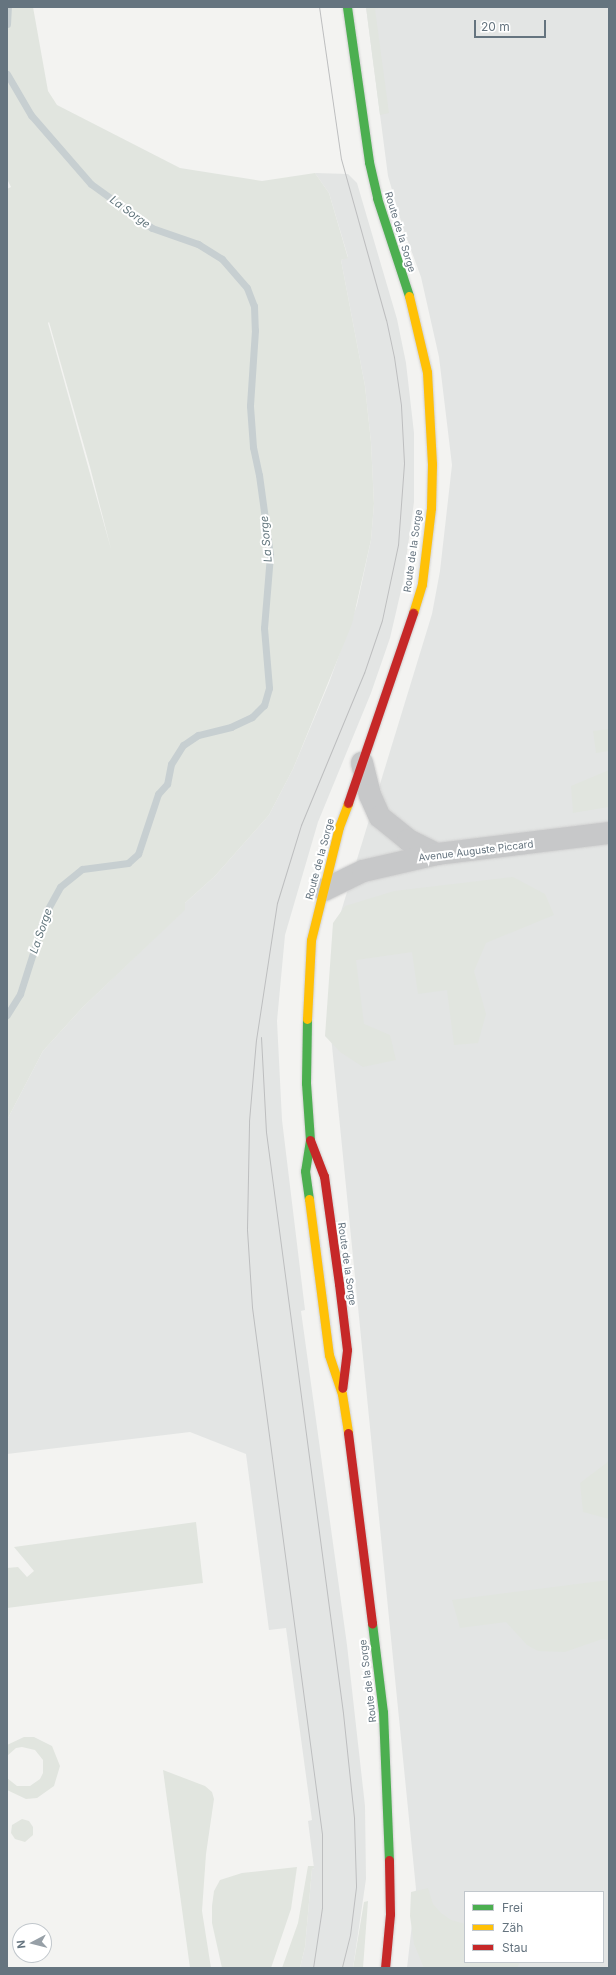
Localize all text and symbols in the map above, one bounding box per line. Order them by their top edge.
scale bar [476,12,548,38]
text: 20 m [481,19,510,34]
street label: Route de la Sorge [382,190,418,274]
water label: La Sorge [107,193,153,231]
street label: Route de la Sorge [401,509,425,593]
water label: La Sorge [257,515,275,563]
street label: Route de la Sorge [303,817,337,901]
street label: Avenue Auguste Piccard [418,838,534,864]
water label: La Sorge [27,907,55,955]
street label: Route de la Sorge [335,1222,359,1306]
street label: Route de la Sorge [357,1639,379,1723]
legend [464,1891,604,1963]
text: Frei [502,1900,523,1915]
text: Zäh [502,1920,523,1935]
north arrow [12,1923,52,1963]
text: N [14,1939,29,1949]
text: Stau [502,1940,528,1955]

